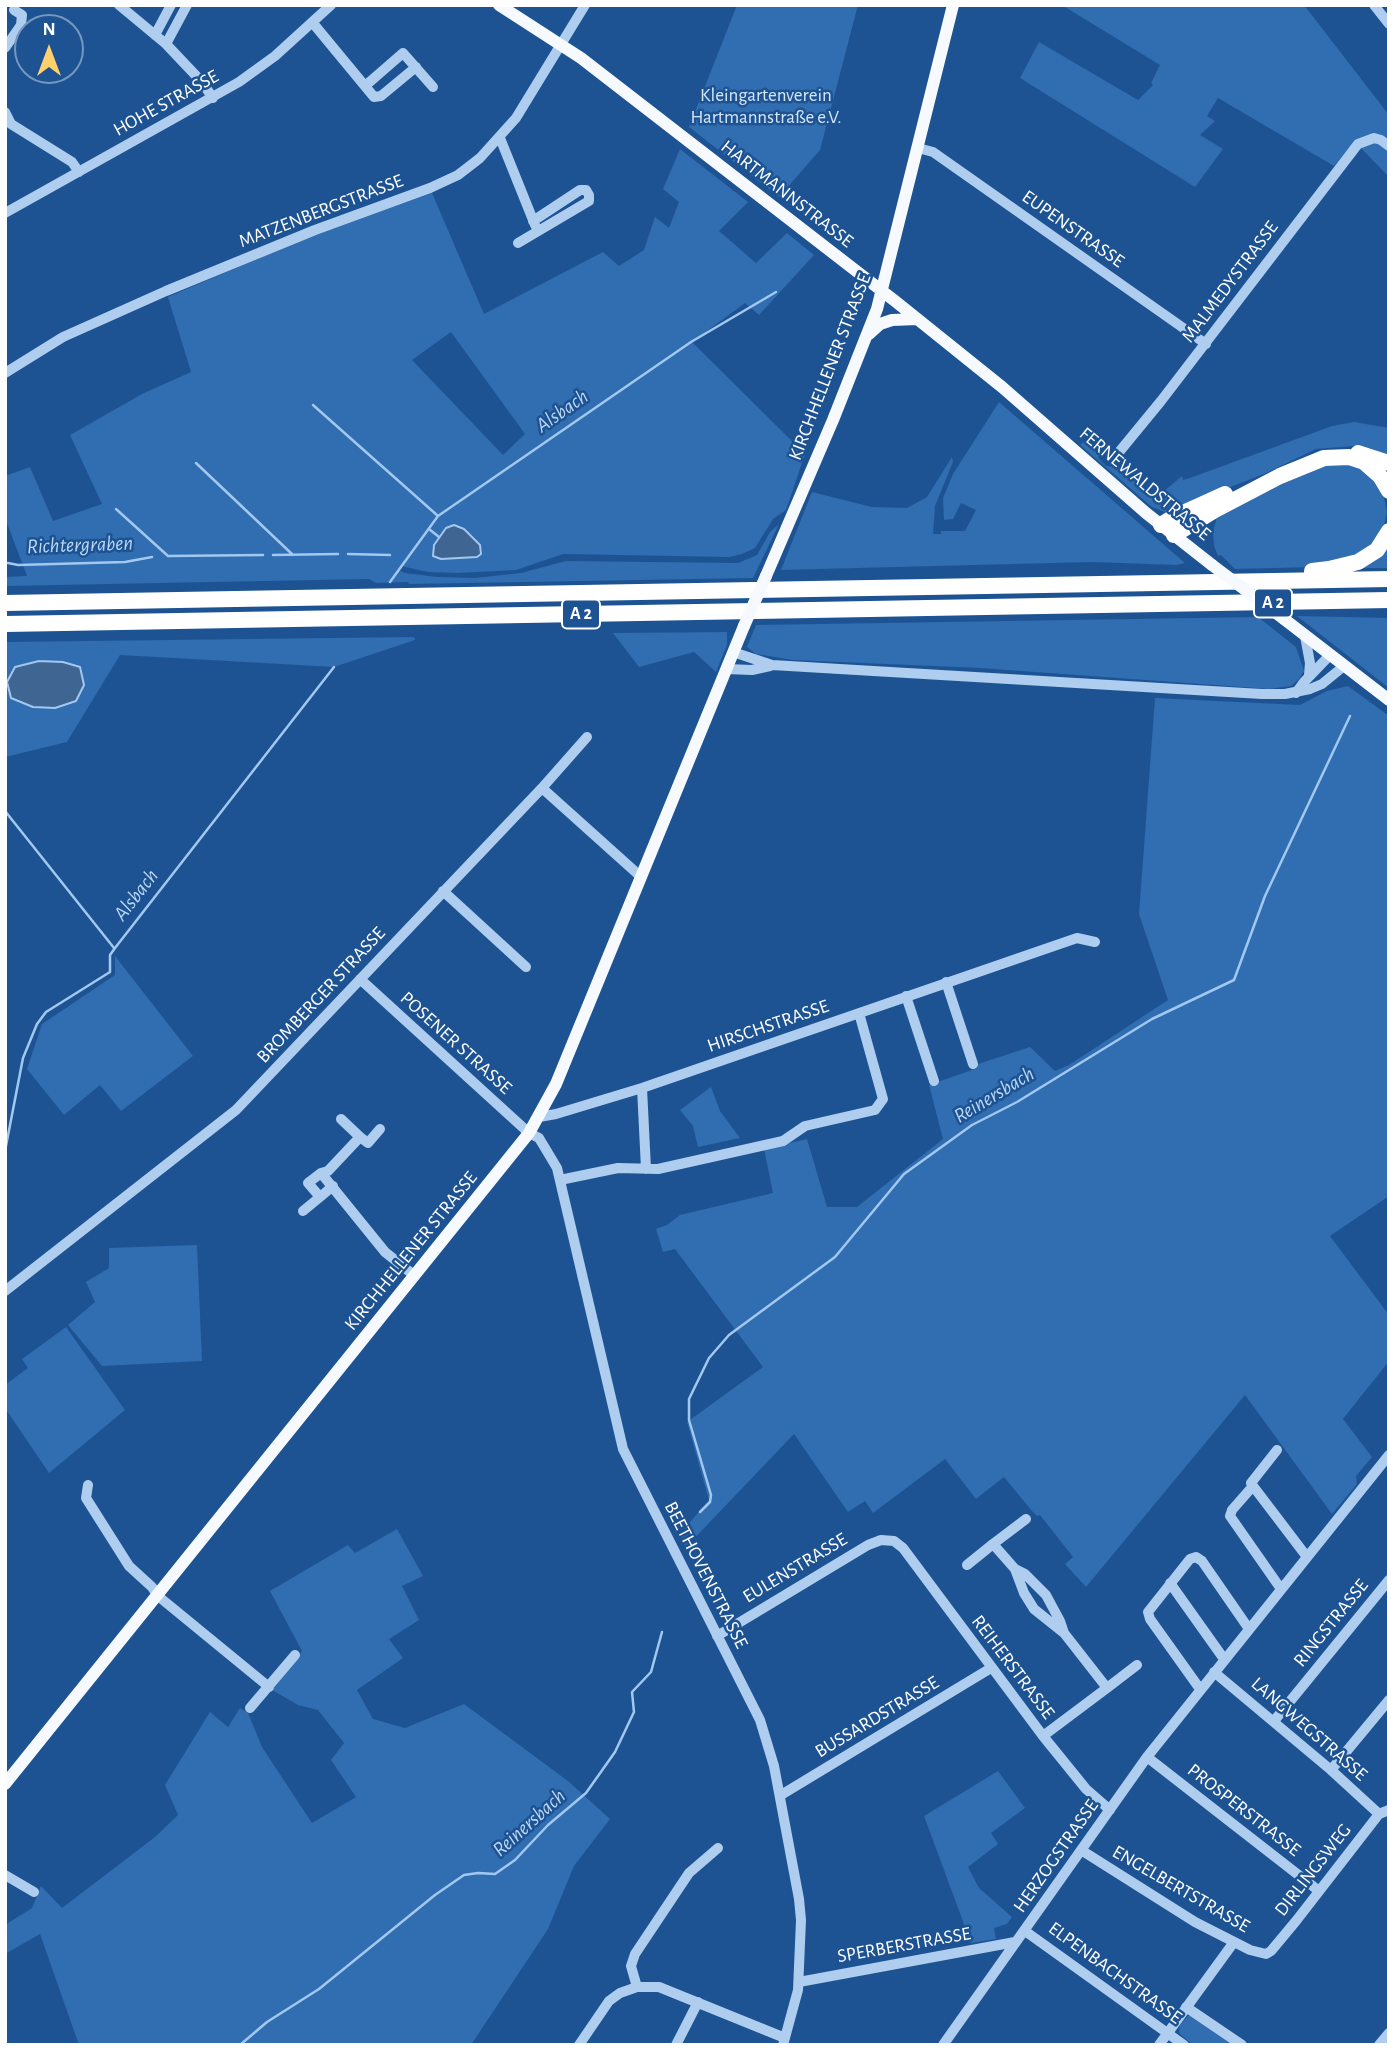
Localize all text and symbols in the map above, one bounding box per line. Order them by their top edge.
north arrow [14,14,84,84]
text: N [42,20,56,39]
street label: HOHE STRASSE [109,65,223,141]
park label: Kleingartenverein Hartmannstraße e.V. [690,84,842,128]
street label: HARTMANNSTRASSE [716,135,858,253]
street label: MATZENBERGSTRASSE [236,169,406,253]
street label: EUPENSTRASSE [1017,185,1129,273]
street label: MALMEDYSTRASSE [1177,217,1283,347]
street label: KIRCHHELLENER STRASSE [784,270,876,464]
water label: Alsbach [531,384,593,438]
street label: FERNEWALDSTRASSE [1075,422,1215,546]
water label: Richtergraben [26,531,134,559]
road number: A 2 [1254,588,1292,618]
road number: A 2 [562,600,600,628]
water label: Alsbach [108,864,164,926]
street label: BROMBERGER STRASSE [252,922,390,1068]
street label: POSENER STRASSE [395,987,517,1099]
street label: HIRSCHSTRASSE [704,995,832,1057]
water label: Reinersbach [949,1061,1039,1129]
street label: KIRCHHELLENER STRASSE [340,1167,482,1335]
street label: BEETHOVENSTRASSE [659,1498,753,1652]
street label: EULENSTRASSE [739,1528,851,1608]
street label: RINGSTRASSE [1289,1575,1373,1671]
street label: REIHERSTRASSE [967,1611,1059,1723]
street label: BUSSARDSTRASSE [811,1671,943,1763]
street label: LANGWEGSTRASSE [1246,1672,1372,1786]
street label: PROSPERSTRASSE [1183,1759,1305,1861]
water label: Reinersbach [487,1784,571,1862]
street label: HERZOGSTRASSE [1009,1795,1103,1917]
street label: DIRLINGSWEG [1270,1819,1356,1921]
street label: ENGELBERTSTRASSE [1108,1840,1254,1938]
street label: ELPENBACHSTRASSE [1044,1917,1186,2029]
street label: SPERBERSTRASSE [836,1922,972,1968]

